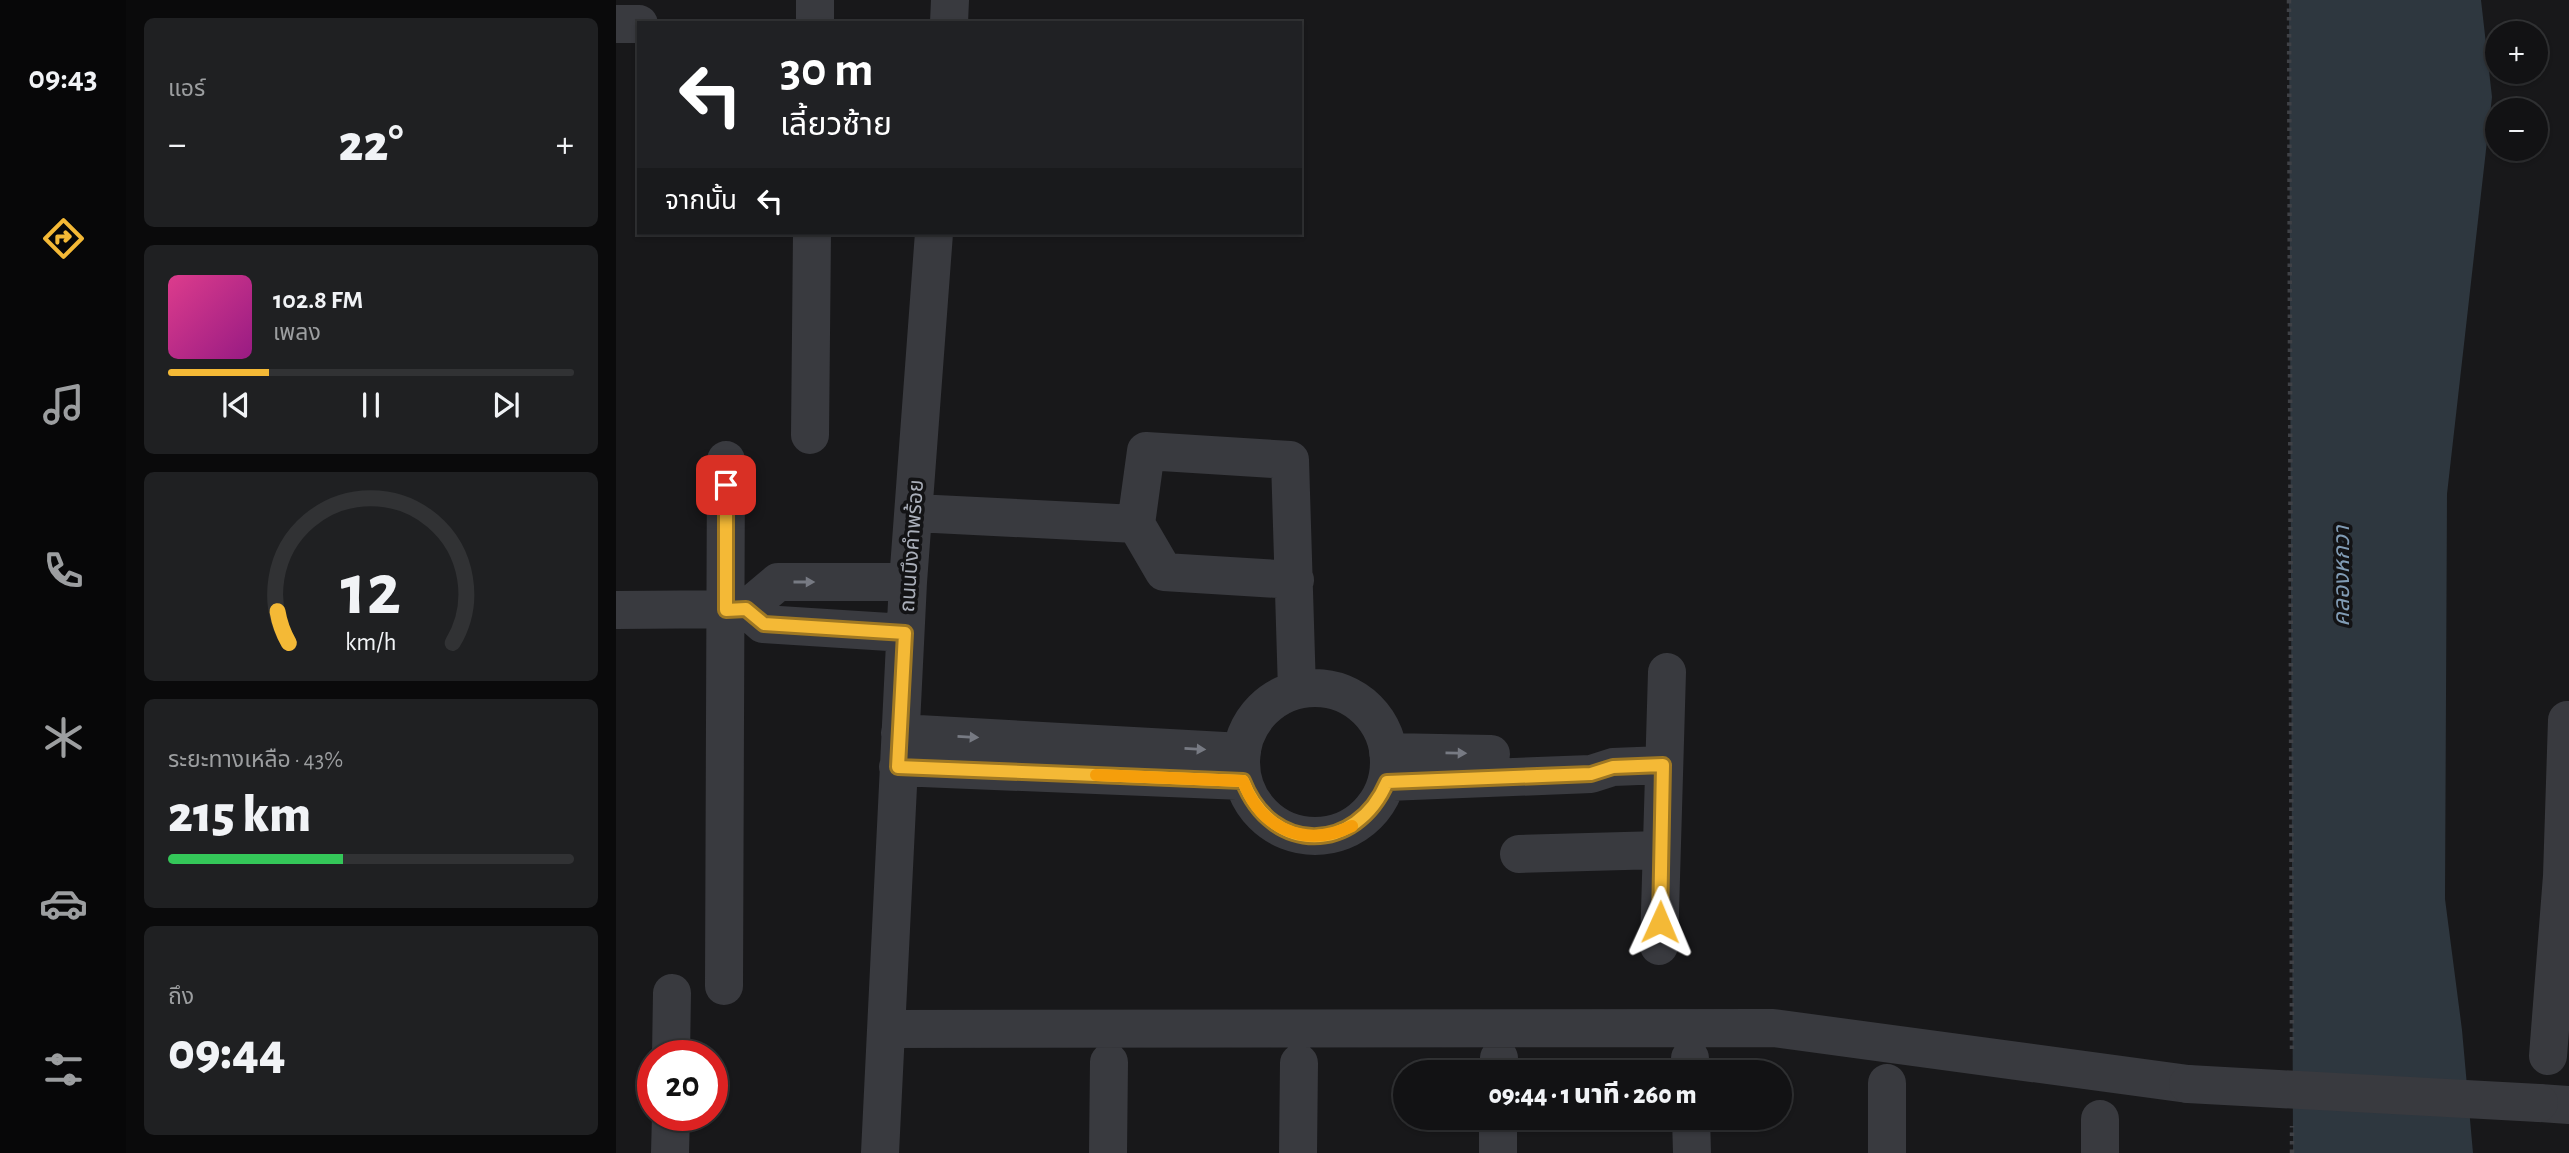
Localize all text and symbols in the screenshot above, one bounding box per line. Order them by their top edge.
map controls [2485,21,2548,161]
button: + [2485,21,2548,84]
text: 30 m [780,46,874,95]
icon: left [665,49,756,140]
text: 09:43 [28,62,98,94]
text: แอร์ [168,78,205,101]
button: − [2485,98,2548,161]
text: เลี้ยวซ้าย [780,109,892,141]
text: 22° [338,118,404,170]
text: − [168,126,186,164]
text: + [556,126,574,164]
icon: left [751,182,789,220]
text: จากนั้น [665,188,737,214]
icon: directions [39,214,88,263]
text: 102.8 FM [273,287,363,313]
text: เพลง [273,322,321,345]
icon: music [39,380,88,429]
icon: previous [217,386,255,424]
icon: pause [352,386,390,424]
icon: next [487,386,525,424]
pin [696,455,756,515]
icon: arrive [707,466,745,504]
street label: ถนนบึงคำพร้อย [895,479,927,613]
water label: คลองหกวา [2331,524,2354,626]
icon: phone [39,546,88,595]
text: 12 [341,555,401,628]
one-way arrow [793,576,815,588]
text: km/h [345,629,397,654]
icon: climate [39,713,88,762]
one-way arrow [958,732,980,743]
one-way arrow [1185,744,1207,755]
one-way arrow [1445,748,1467,759]
text: ระยะทางเหลือ · 43% [168,749,343,772]
text: 215 km [168,789,311,841]
icon: car [39,879,88,928]
position arrow [1623,885,1697,959]
text: ถึง [168,986,194,1009]
text: 09:44 [168,1026,286,1078]
speed limit sign: 20 [637,1040,728,1131]
icon: filters [39,1045,88,1094]
text: 09:44 · 1 นาที · 260 m [1488,1082,1697,1108]

